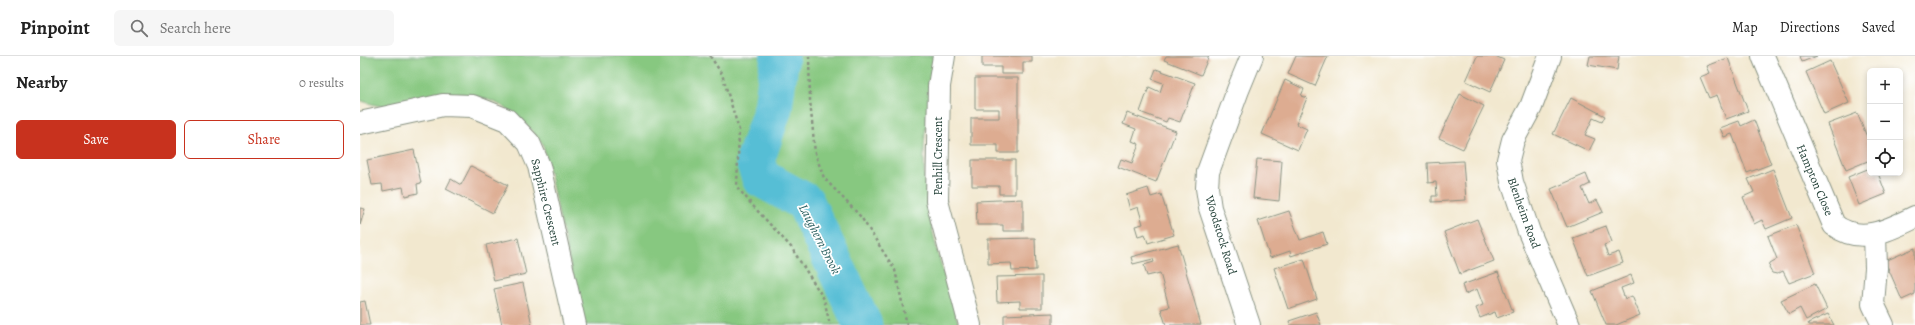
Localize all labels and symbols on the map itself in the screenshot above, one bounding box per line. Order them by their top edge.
street label: Penhill Crescent [930,117,946,195]
street label: Hampton Close [1793,142,1837,218]
street label: Sapphire Crescent [527,157,565,247]
street label: Blenheim Road [1504,175,1544,251]
street label: Woodstock Road [1201,193,1241,277]
water label: Laughern Brook [795,201,845,277]

